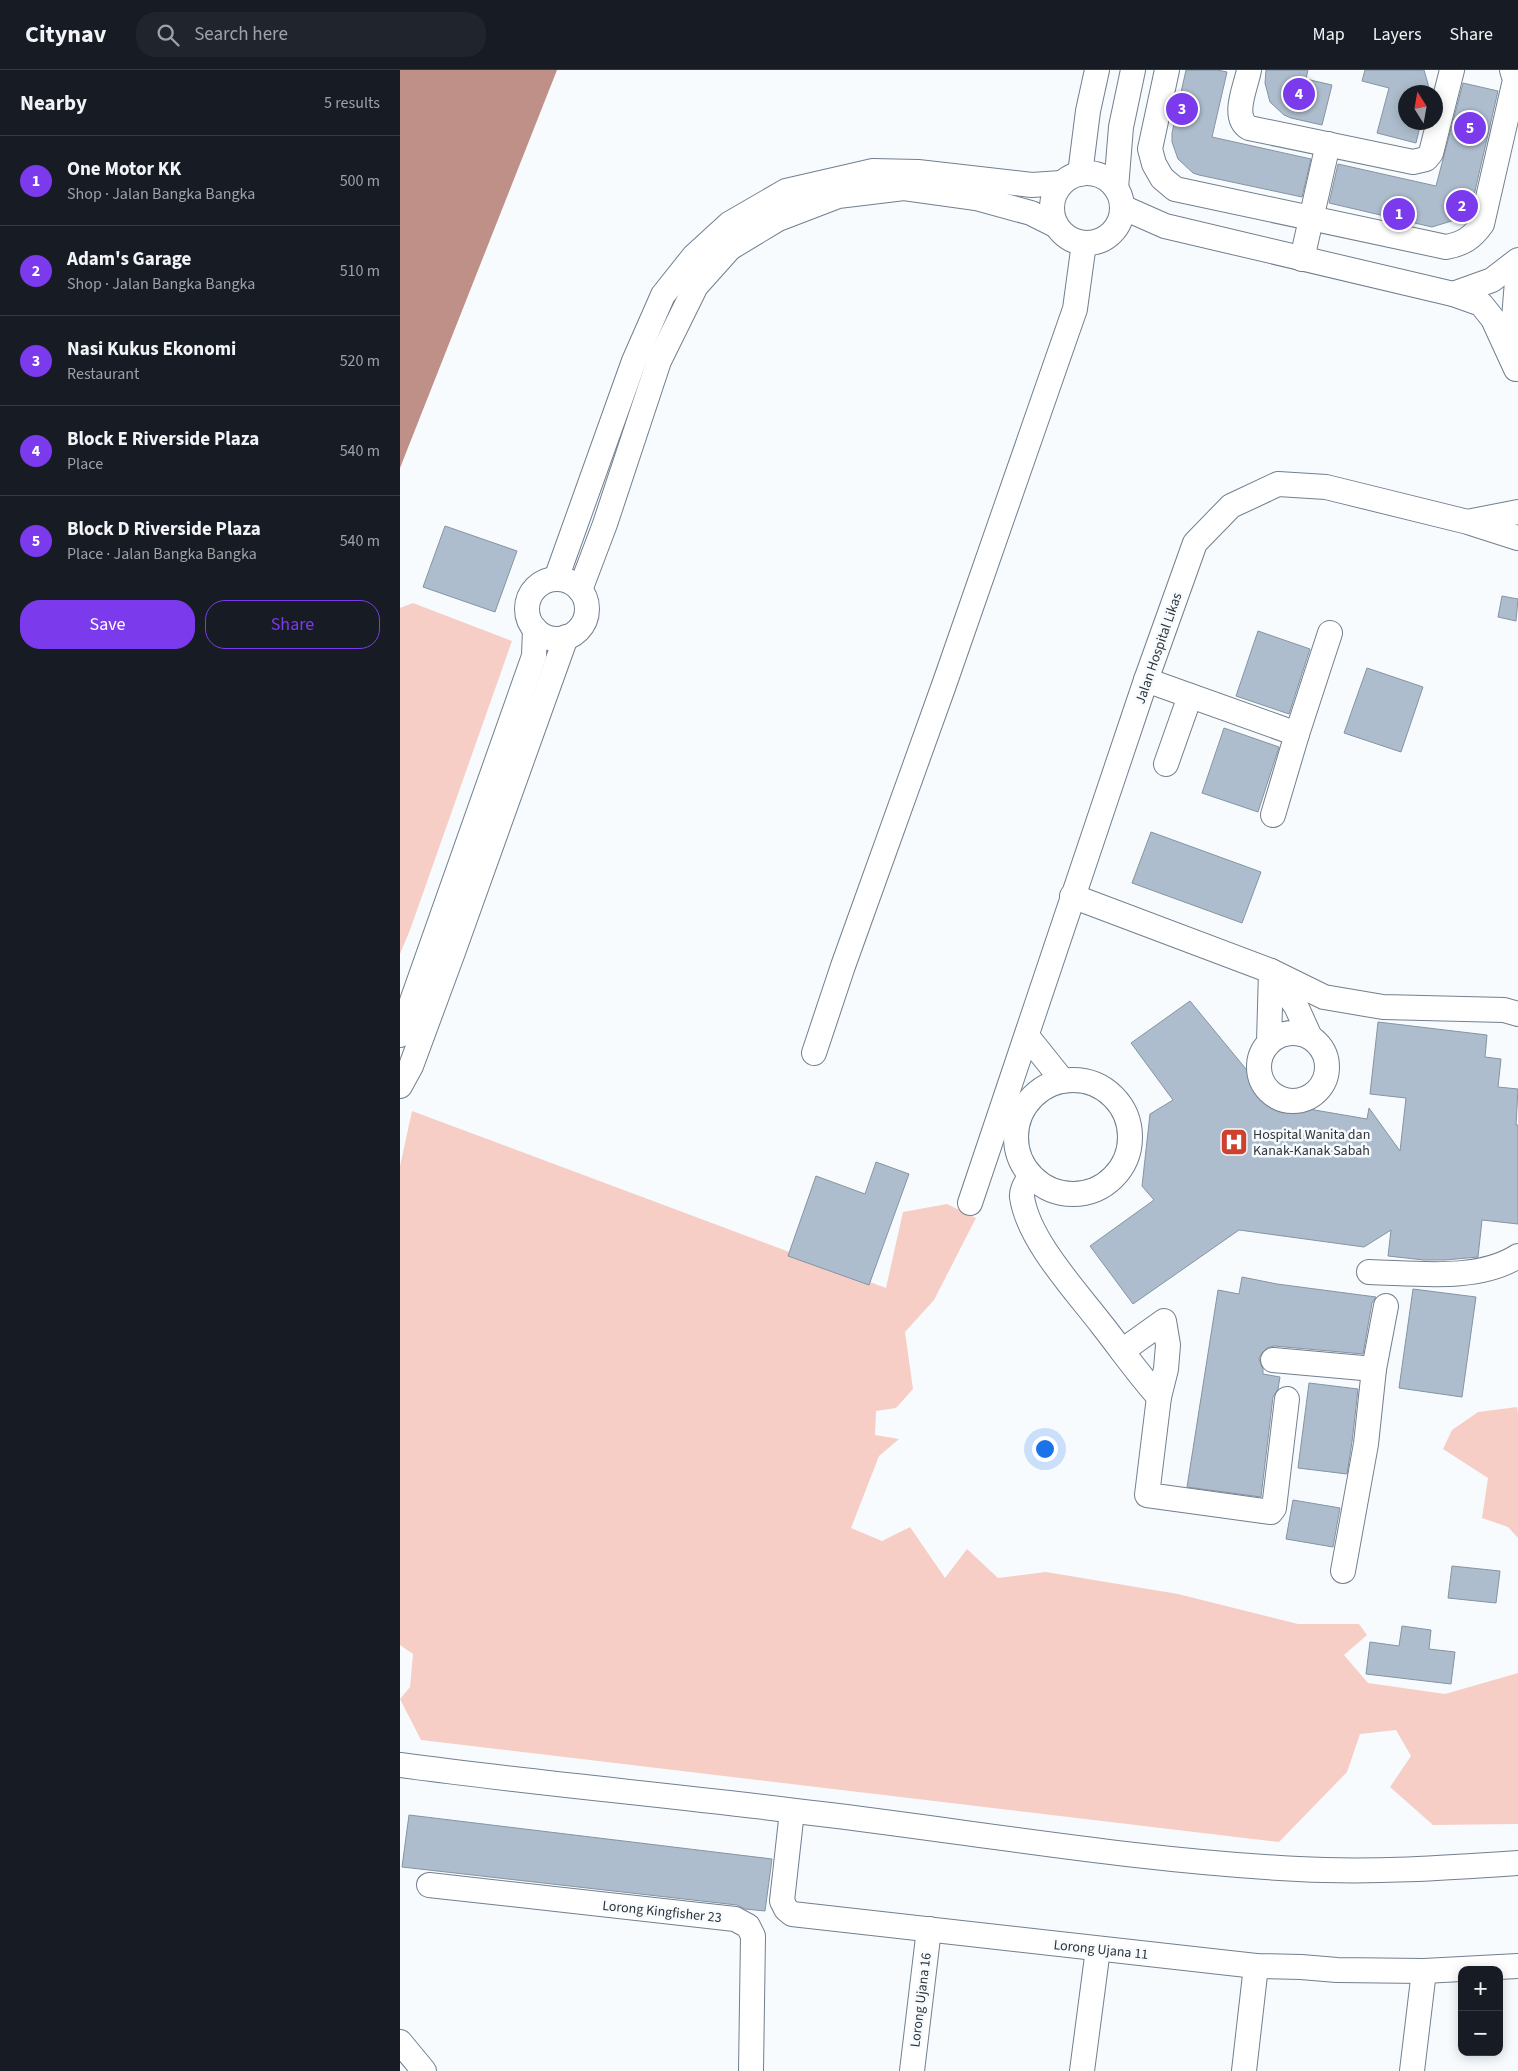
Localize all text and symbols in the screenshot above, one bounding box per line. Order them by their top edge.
search box [136,12,486,57]
text: Citynav [25,17,106,52]
icon: search [154,21,182,49]
text: Search here [194,21,288,48]
text: Map [1313,22,1345,47]
text: Layers [1373,22,1422,47]
text: Share [1450,22,1493,47]
pin: 4 [1283,75,1315,113]
north arrow [1398,85,1443,130]
text: Nearby [20,88,87,118]
pin: 3 [1166,90,1198,128]
text: 5 results [324,92,380,114]
pin: 5 [1454,109,1486,147]
text: One Motor KK [67,156,181,183]
text: 1 [32,170,40,192]
text: 500 m [340,170,380,192]
text: Shop · Jalan Bangka Bangka [67,183,255,205]
pin: 2 [1446,187,1478,225]
pin: 1 [1383,195,1415,233]
text: Adam's Garage [67,246,191,273]
text: 2 [32,260,40,282]
text: 510 m [340,260,380,282]
text: Shop · Jalan Bangka Bangka [67,273,255,295]
text: Nasi Kukus Ekonomi [67,336,236,363]
text: 3 [32,350,40,372]
text: 520 m [340,350,380,372]
text: Restaurant [67,363,140,385]
text: Block E Riverside Plaza [67,426,259,453]
text: 4 [32,440,40,462]
text: 540 m [340,440,380,462]
text: Place [67,453,103,475]
text: Block D Riverside Plaza [67,516,261,543]
text: 5 [32,530,40,552]
text: 540 m [340,530,380,552]
text: Place · Jalan Bangka Bangka [67,543,257,565]
street label: Jalan Hospital Likas [1131,590,1187,707]
button: Save [20,600,195,649]
button: Share [205,600,380,649]
place label: Hospital Wanita dan Kanak-Kanak Sabah [1253,1125,1370,1161]
hospital icon: Hospital Wanita dan Kanak-Kanak Sabah [1219,1127,1249,1157]
your location [1032,1436,1058,1462]
street label: Lorong Kingfisher 23 [601,1896,723,1928]
street label: Lorong Ujana 11 [1053,1935,1149,1965]
street label: Lorong Ujana 16 [905,1952,937,2049]
map controls [1458,1966,1503,2056]
button: + [1458,1966,1503,2011]
button: − [1458,2011,1503,2056]

